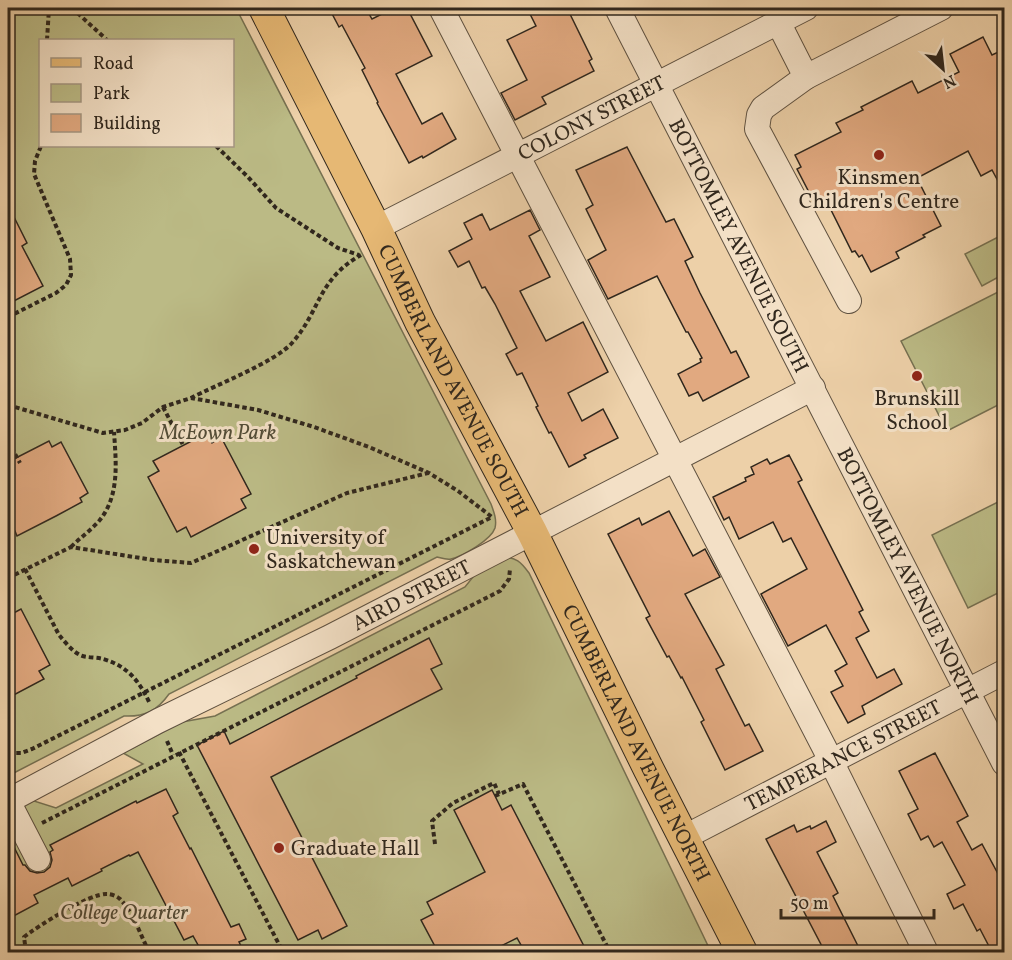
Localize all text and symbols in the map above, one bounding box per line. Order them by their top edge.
legend [39,39,234,147]
north arrow [913,39,973,99]
text: Road [93,52,134,77]
text: N [938,68,959,93]
street label: COLONY STREET [513,69,671,169]
text: Park [93,82,130,107]
text: Building [93,112,161,137]
street label: BOTTOMLEY AVENUE SOUTH [660,114,815,379]
marker: Kinsmen Children's Centre [872,148,886,162]
place label: Kinsmen Children's Centre [799,164,959,217]
street label: CUMBERLAND AVENUE SOUTH [370,240,535,523]
marker: Brunskill School [910,369,924,383]
place label: Brunskill School [874,385,960,438]
park label: McEown Park [159,419,277,448]
street label: BOTTOMLEY AVENUE NORTH [829,443,985,710]
place label: University of Saskatchewan [266,524,396,577]
marker: University of Saskatchewan [247,542,261,556]
street label: AIRD STREET [348,554,477,639]
street label: CUMBERLAND AVENUE NORTH [554,600,717,887]
street label: TEMPERANCE STREET [740,694,947,820]
place label: Graduate Hall [291,835,420,864]
marker: Graduate Hall [272,841,286,855]
scale bar [781,882,934,920]
text: 50 m [790,892,829,917]
park label: College Quarter [60,899,188,928]

